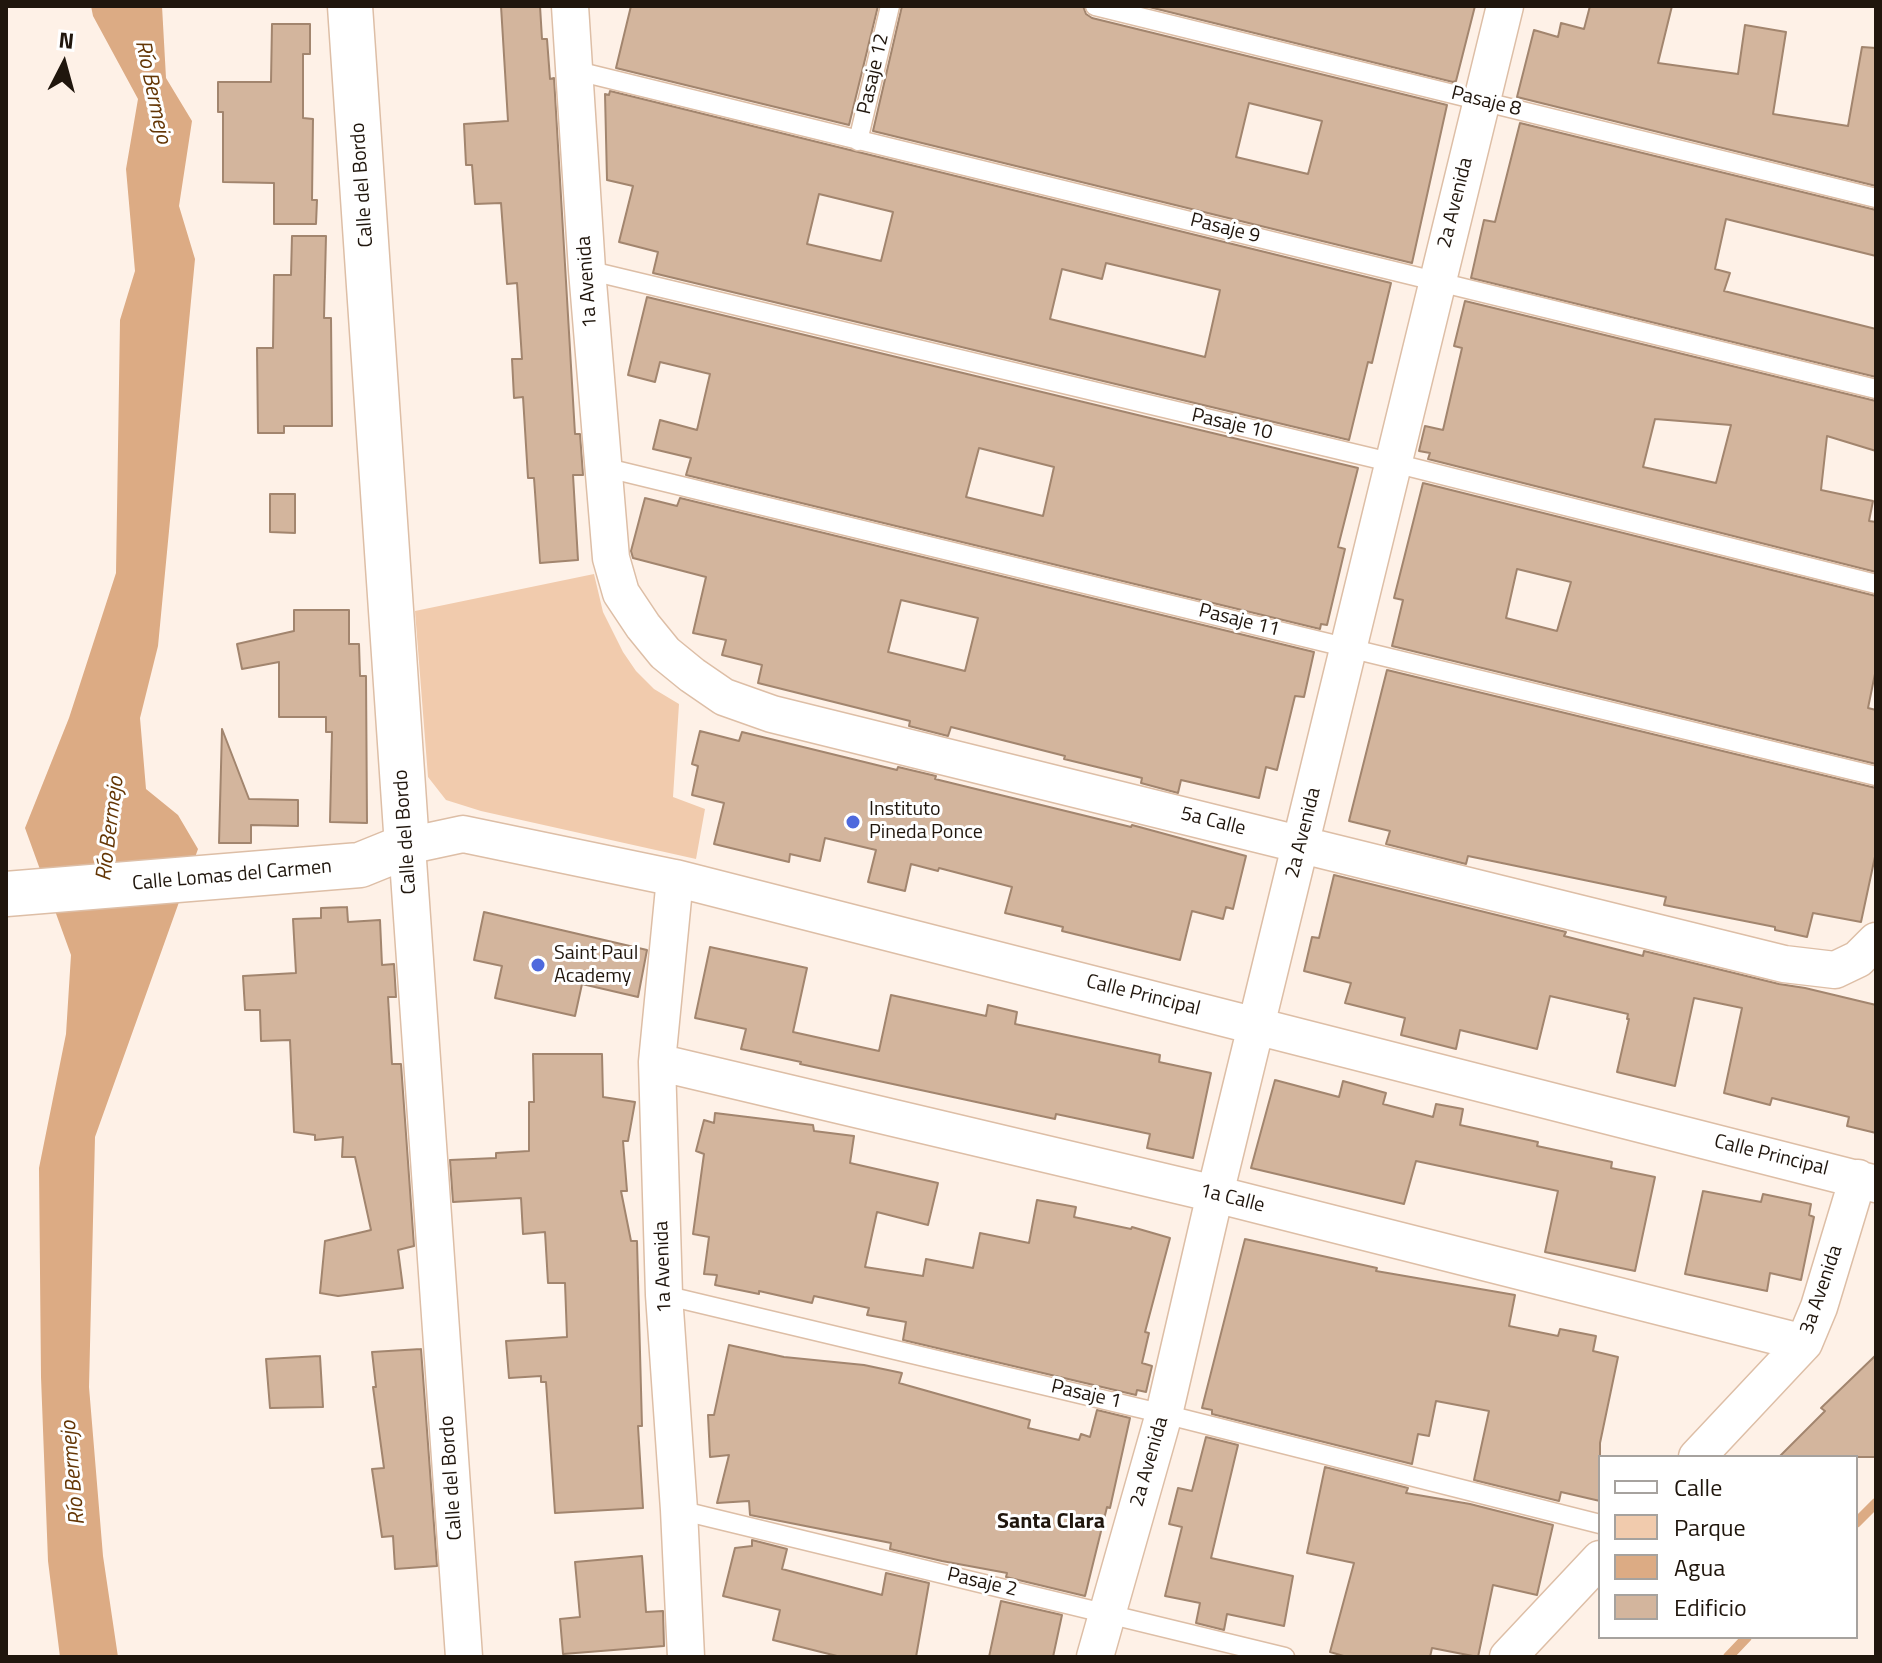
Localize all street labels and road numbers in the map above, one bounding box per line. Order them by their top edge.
street label: Pasaje 12 [853,31,895,117]
street label: Pasaje 8 [1449,82,1523,122]
street label: Calle del Bordo [347,122,379,248]
street label: 2a Avenida [1433,155,1479,251]
street label: Pasaje 9 [1188,209,1262,249]
street label: 1a Avenida [573,235,603,329]
street label: Pasaje 10 [1189,404,1275,446]
street label: Pasaje 11 [1196,599,1282,643]
street label: Calle del Bordo [390,769,422,895]
street label: 2a Avenida [1281,785,1327,881]
street label: 5a Calle [1178,802,1248,842]
street label: Calle Lomas del Carmen [131,855,333,897]
street label: Calle Principal [1083,970,1203,1022]
street label: Calle Principal [1711,1130,1831,1182]
street label: 1a Calle [1197,1179,1267,1219]
street label: 1a Avenida [650,1220,678,1314]
street label: 3a Avenida [1796,1242,1848,1338]
street label: Pasaje 1 [1049,1375,1123,1415]
street label: 2a Avenida [1126,1414,1174,1510]
street label: Calle del Bordo [436,1415,468,1541]
street label: Pasaje 2 [945,1563,1019,1603]

